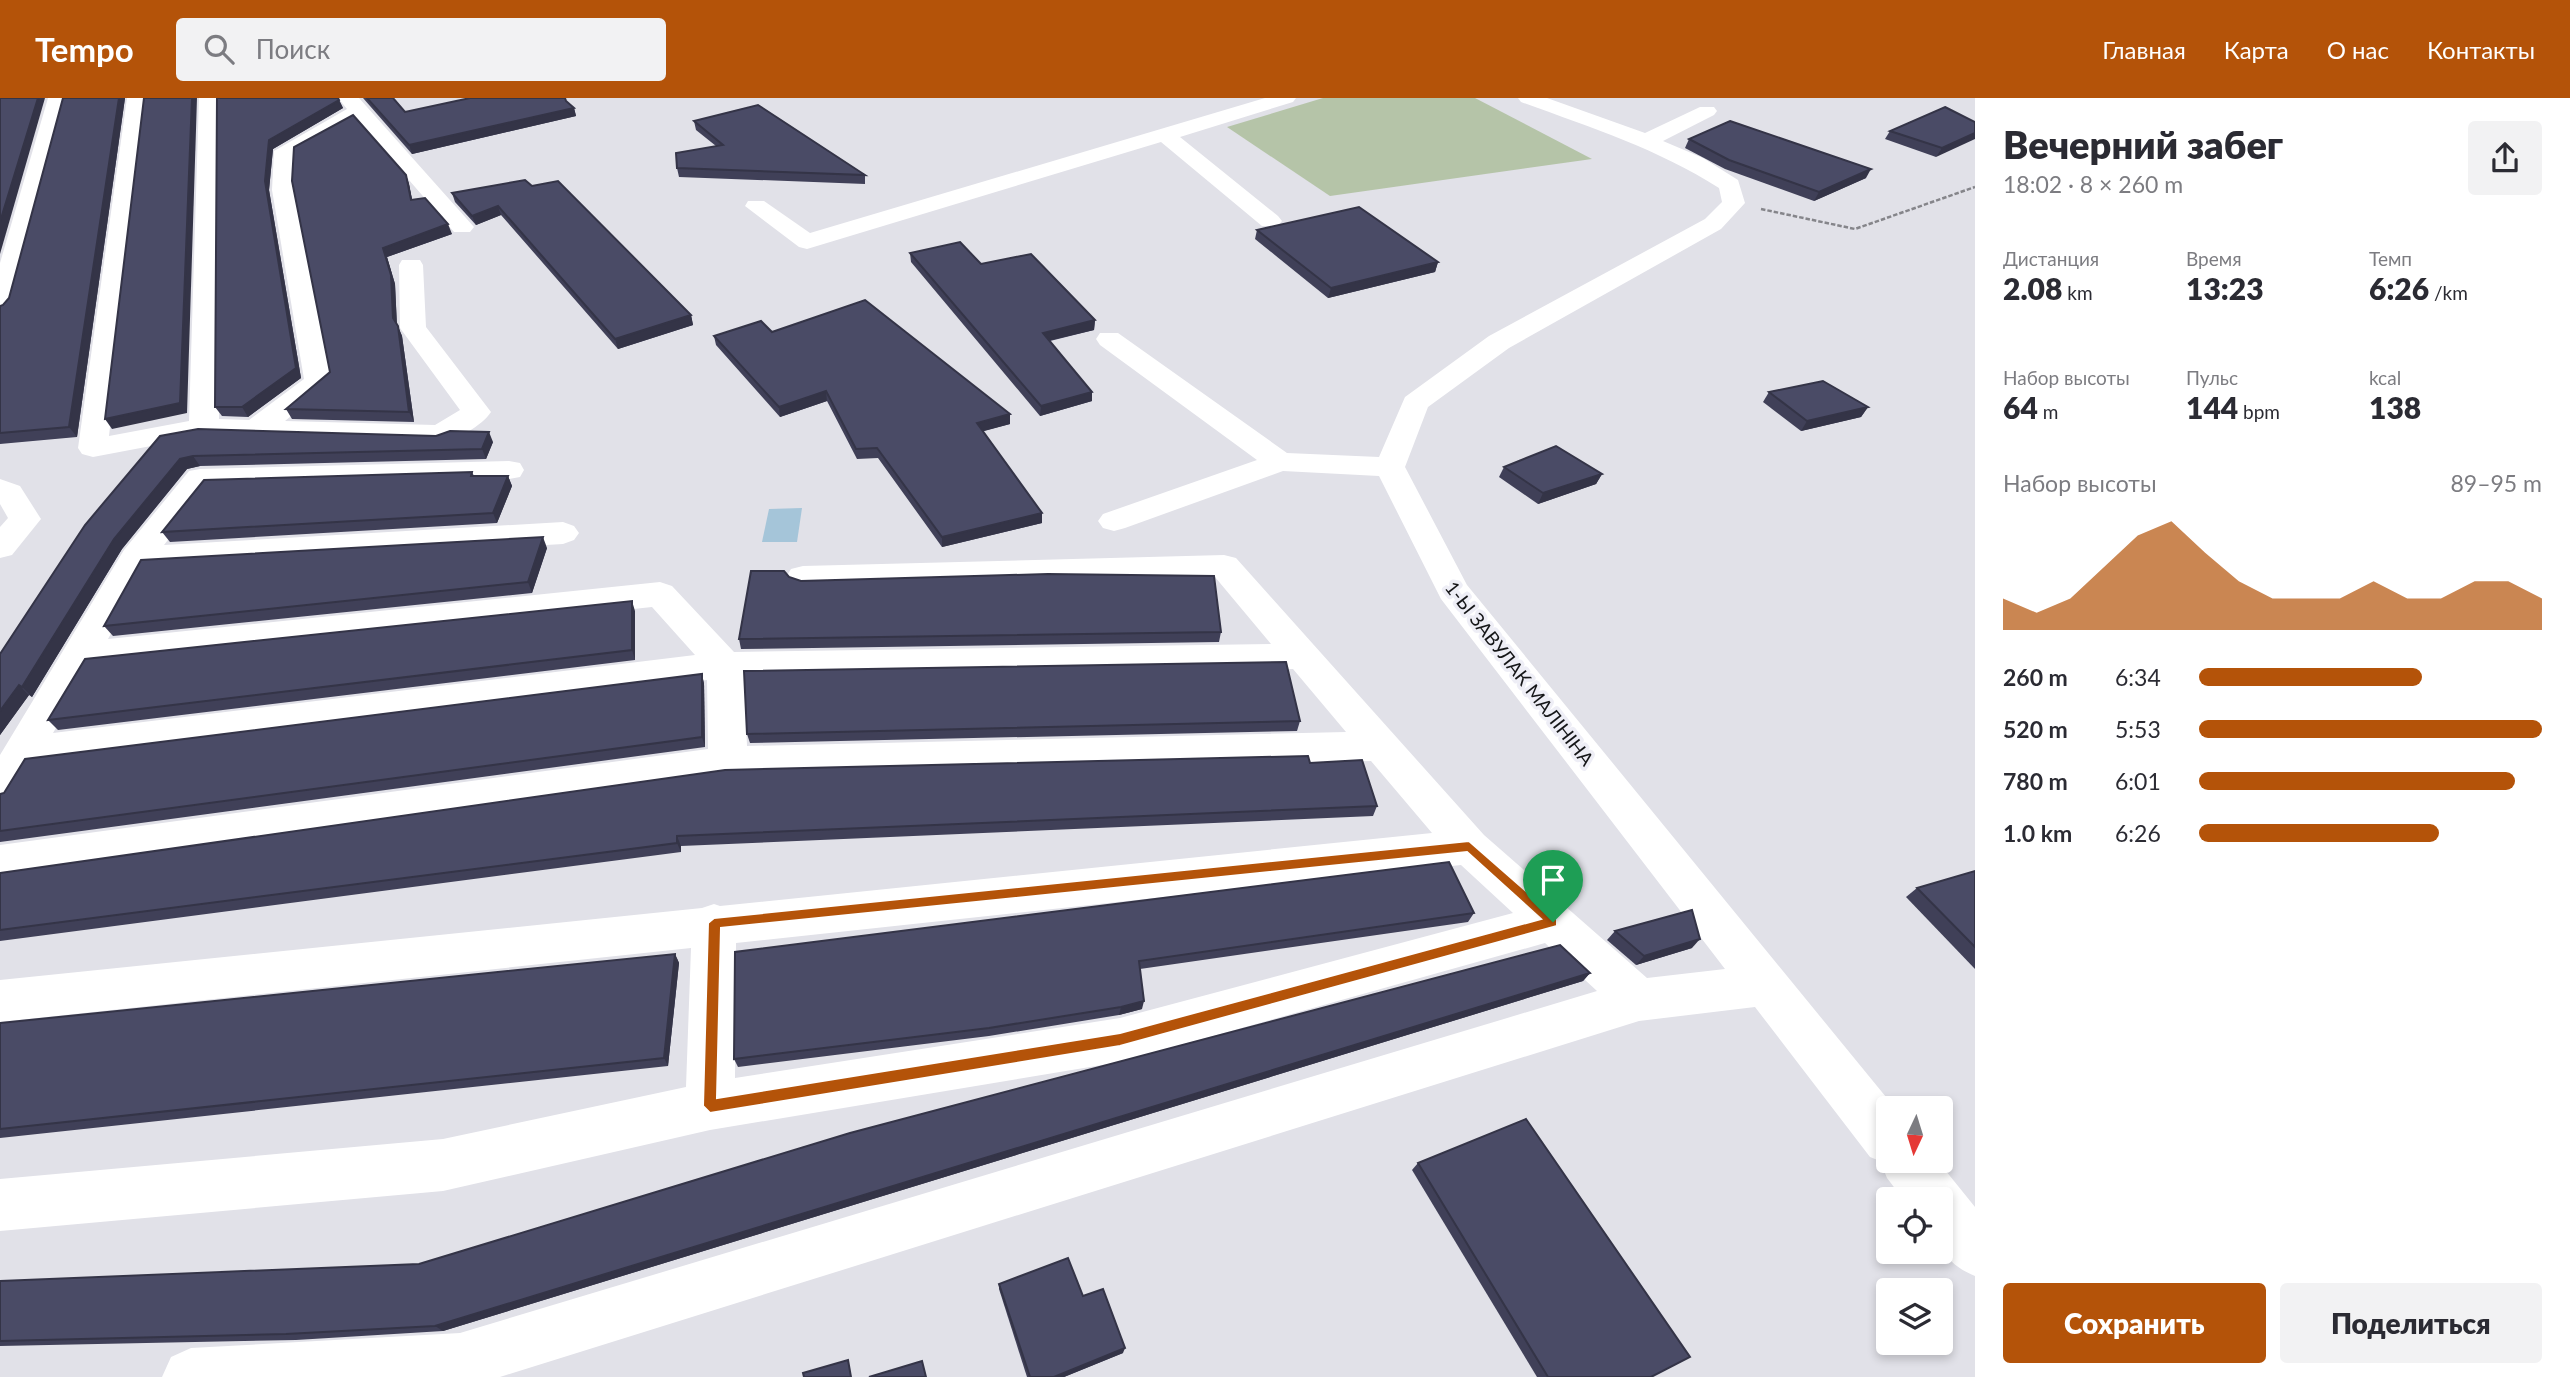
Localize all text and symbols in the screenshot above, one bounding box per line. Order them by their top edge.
search box [176,18,666,81]
text: Tempo [35,29,134,69]
icon: search [200,30,238,68]
text: Поиск [256,33,330,65]
text: Главная [2102,35,2186,64]
text: Карта [2224,35,2289,64]
text: О нас [2327,35,2389,64]
text: Контакты [2427,35,2535,64]
text: Вечерний забег [2003,121,2283,167]
button: share [2468,121,2542,195]
text: 18:02 · 8 × 260 m [2003,170,2183,198]
text: Дистанция [2003,247,2099,270]
text: Время [2186,247,2242,270]
text: Темп [2369,247,2412,270]
text: 2.08 [2003,270,2062,306]
text: 13:23 [2186,270,2264,306]
text: 6:26 [2369,270,2429,306]
text: km [2062,281,2093,304]
text: /km [2429,281,2468,304]
text: Набор высоты [2003,366,2130,389]
text: Пульс [2186,366,2238,389]
text: kcal [2369,366,2401,389]
text: 64 [2003,389,2038,425]
text: 144 [2186,389,2238,425]
text: 138 [2369,389,2421,425]
text: m [2038,400,2058,423]
text: bpm [2238,400,2280,423]
text: Набор высоты [2003,469,2157,497]
text: 89–95 m [2450,469,2542,497]
street label: 1-Ы ЗАВУЛАК МАЛІНІНА [1441,576,1599,770]
text: 260 m [2003,663,2068,691]
text: 6:34 [2115,663,2161,691]
text: 520 m [2003,715,2068,743]
text: 5:53 [2115,715,2161,743]
text: 780 m [2003,767,2068,795]
text: 6:01 [2115,767,2161,795]
text: 1.0 km [2003,819,2072,847]
text: 6:26 [2115,819,2161,847]
pin [1523,850,1583,922]
icon: arrive [1534,861,1572,899]
north arrow [1876,1096,1953,1172]
map controls [1876,1096,1953,1355]
button: locate [1876,1187,1953,1264]
button: layers [1876,1278,1953,1355]
button: Сохранить [2003,1283,2266,1363]
button: Поделиться [2280,1283,2542,1363]

